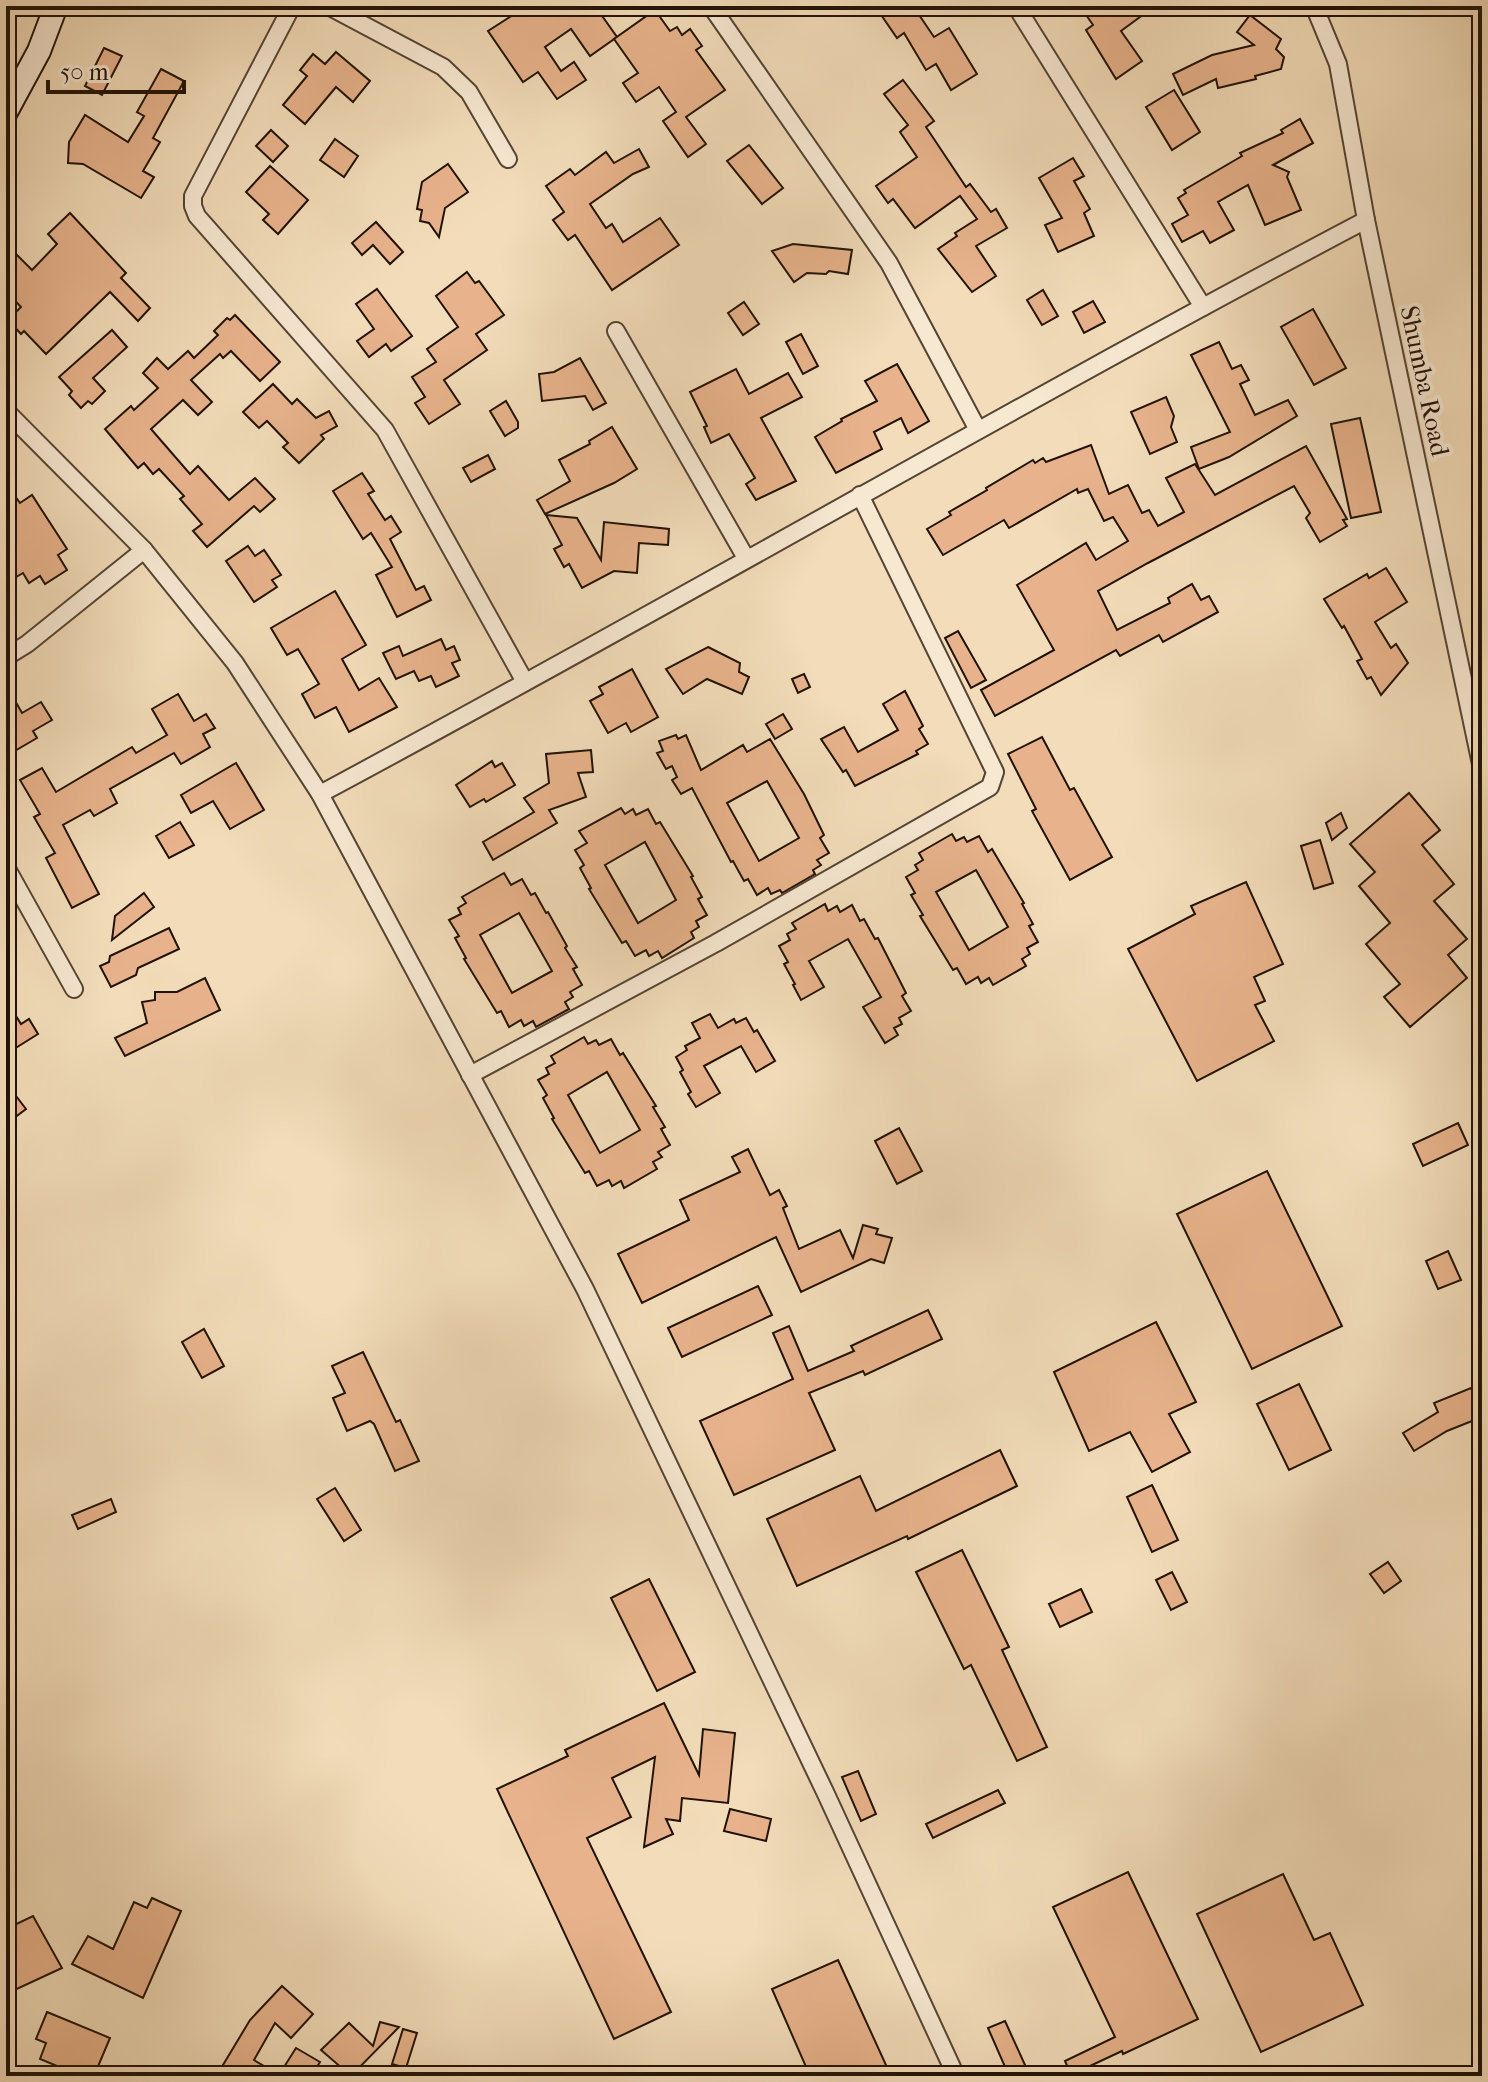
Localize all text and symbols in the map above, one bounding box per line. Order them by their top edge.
scale bar [48,44,184,94]
text: 50 m [60,58,109,86]
street label: Shumba Road [1393,303,1456,460]

